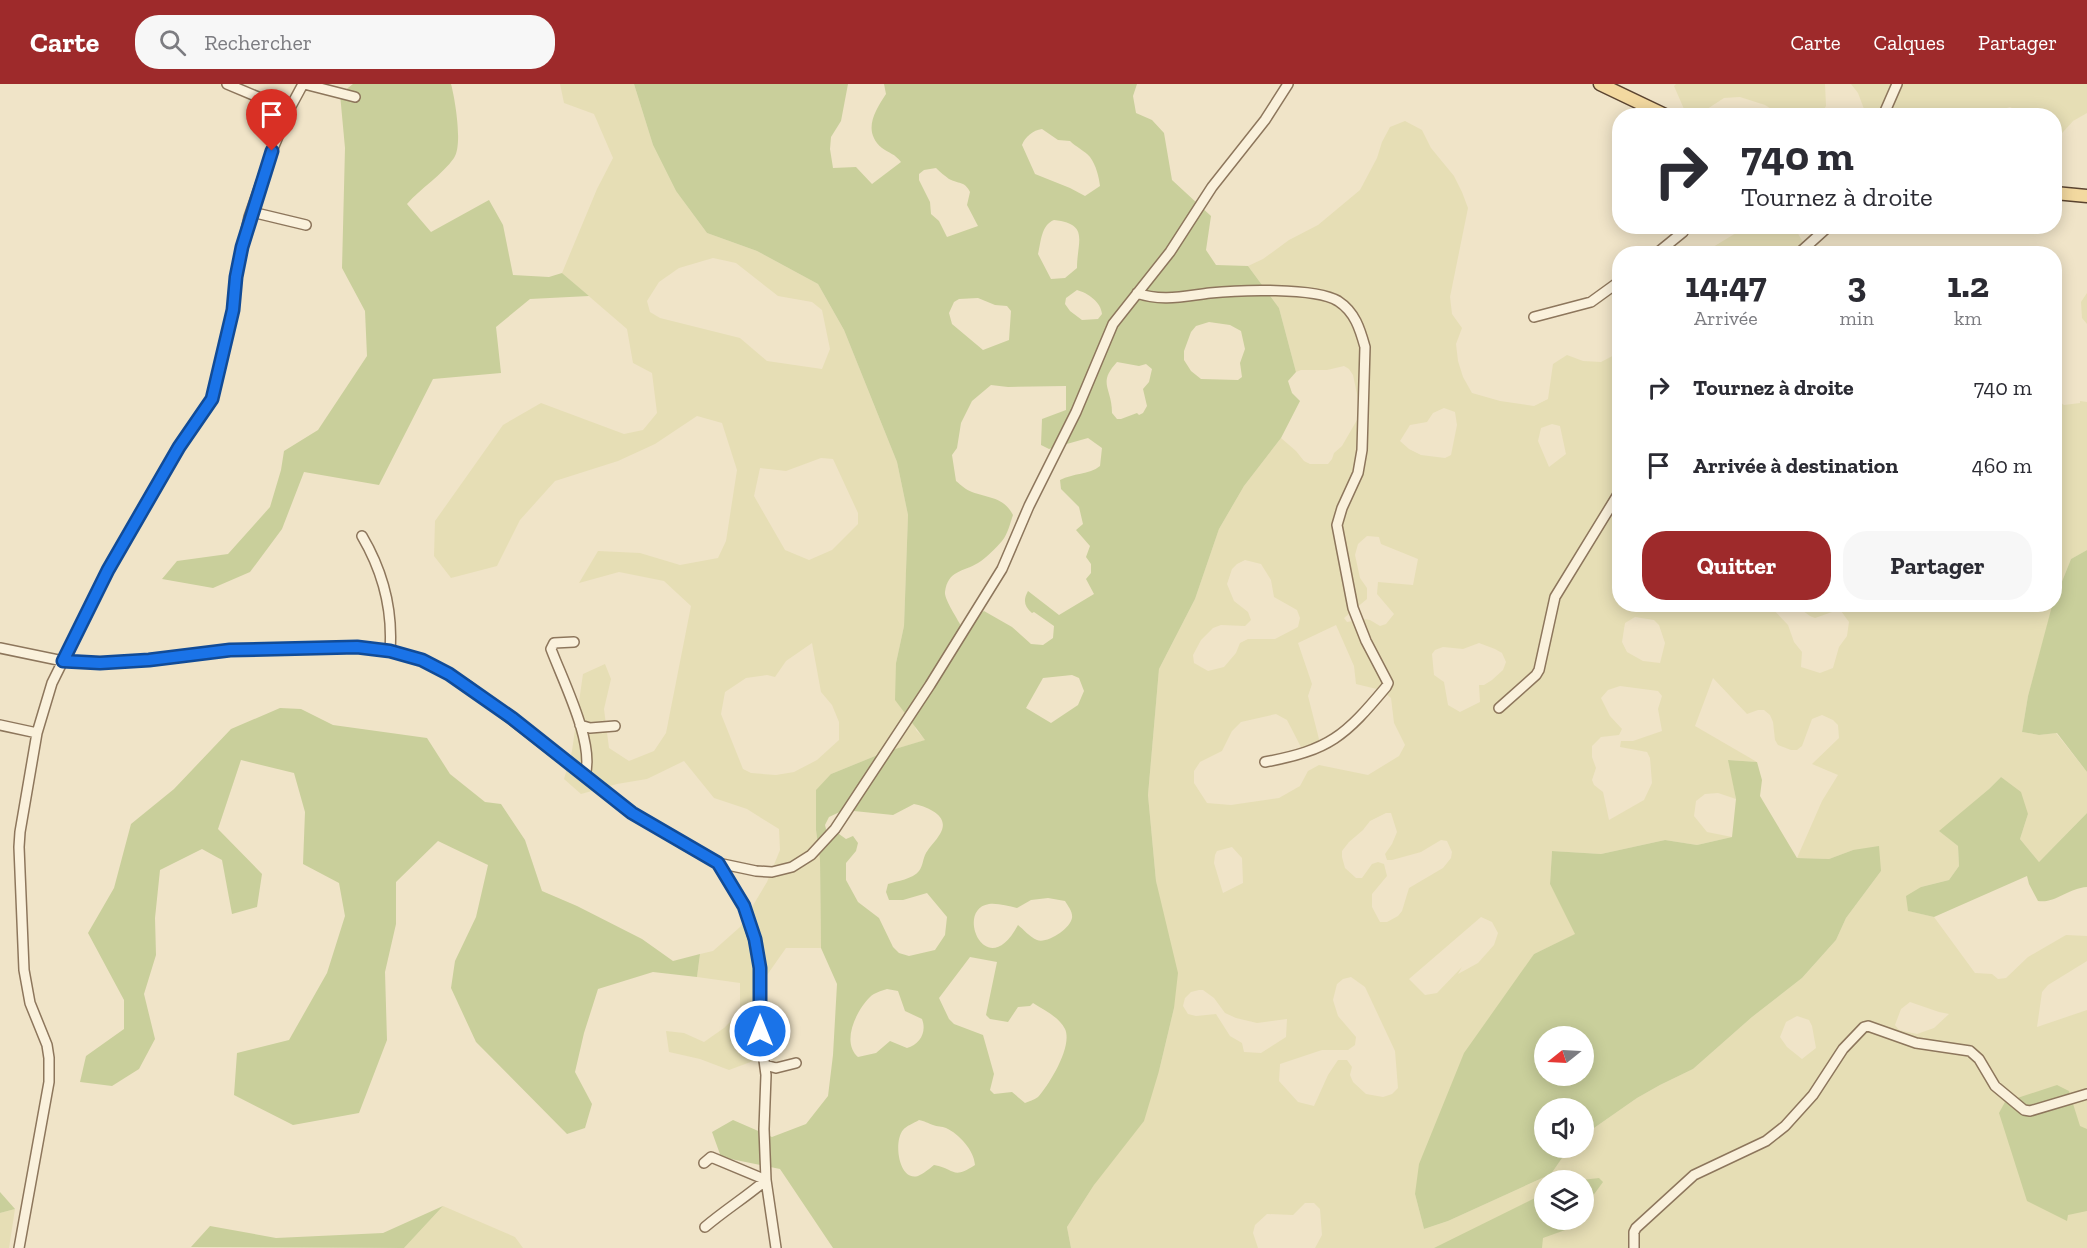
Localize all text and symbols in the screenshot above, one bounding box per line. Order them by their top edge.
search box [135,15,555,69]
text: Carte [30,26,99,59]
icon: search [156,26,189,59]
text: Rechercher [204,29,312,56]
text: Carte [1790,30,1841,55]
text: Calques [1874,30,1945,55]
text: Partager [1978,30,2057,55]
pin [246,89,297,151]
icon: arrive [255,98,288,131]
text: 740 m [1741,130,1854,181]
icon: right [1642,132,1720,210]
text: Tournez à droite [1741,181,1933,213]
text: 14:47 [1685,263,1767,306]
text: 3 [1847,263,1866,306]
text: 1.2 [1947,263,1989,306]
text: Arrivée [1694,306,1758,330]
text: min [1840,306,1874,330]
text: km [1954,306,1982,330]
icon: right [1642,371,1675,404]
text: Tournez à droite [1693,374,1854,401]
text: 740 m [1974,374,2032,401]
icon: arrive [1642,449,1675,482]
text: Arrivée à destination [1693,452,1898,479]
text: 460 m [1972,452,2032,479]
button: Quitter [1642,531,1831,600]
button: Partager [1843,531,2032,600]
position arrow [728,999,792,1063]
north arrow [1534,1026,1594,1086]
map controls [1534,1026,1594,1230]
button: sound [1534,1098,1594,1158]
button: layers [1534,1170,1594,1230]

